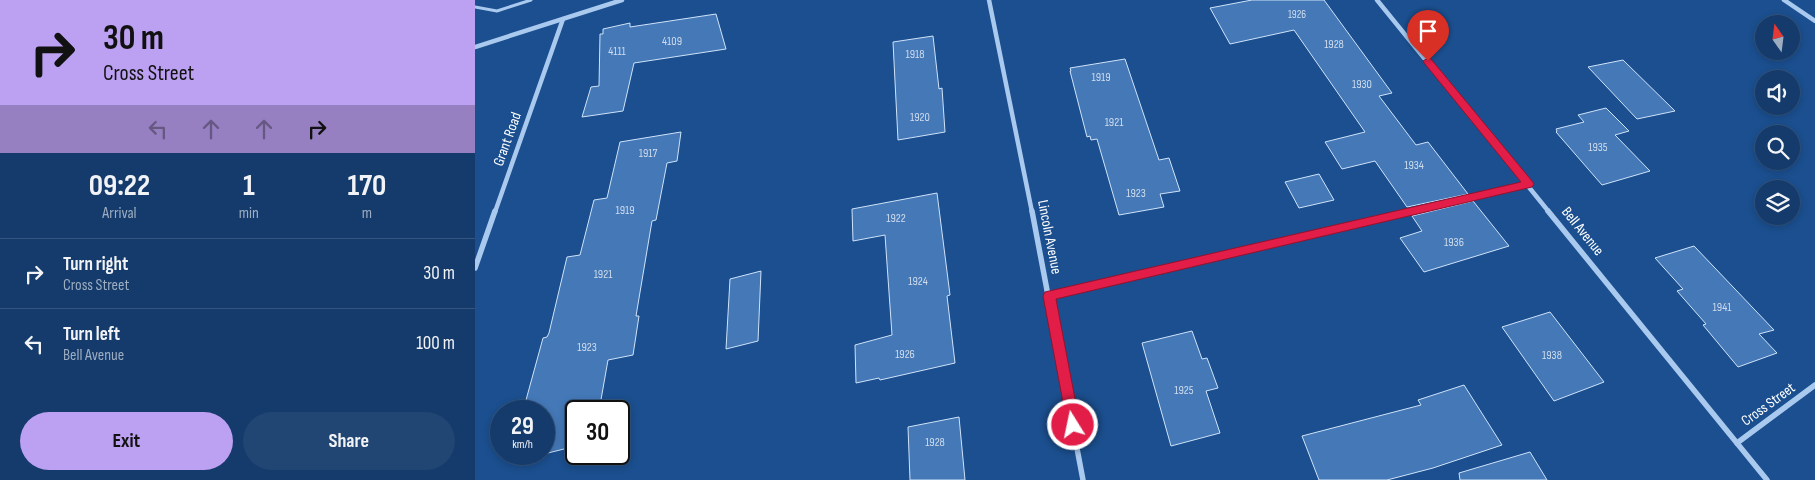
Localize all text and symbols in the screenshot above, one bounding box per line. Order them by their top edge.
house number: 1926 [1288,8,1306,21]
pin [1407,10,1449,61]
north arrow [1755,15,1800,60]
map controls [1755,15,1800,225]
text: 30 m [103,17,164,60]
icon: arrive [1414,17,1442,45]
icon: right [20,20,85,85]
house number: 4109 [662,34,682,49]
house number: 1928 [1324,37,1344,52]
house number: 4111 [608,44,627,59]
house number: 1918 [906,47,924,62]
text: Cross Street [103,60,194,87]
house number: 1919 [1091,70,1111,85]
button: sound [1755,70,1800,115]
house number: 1930 [1352,77,1372,92]
street label: Grant Road [489,110,526,169]
house number: 1920 [910,110,930,125]
icon: left [144,115,172,143]
icon: ahead [197,115,225,143]
icon: ahead [250,115,278,143]
icon: right [303,115,331,143]
house number: 1921 [1105,115,1124,130]
button: search [1755,125,1800,170]
house number: 1935 [1588,140,1608,155]
house number: 1917 [639,146,657,161]
house number: 1934 [1404,158,1424,173]
text: 09:22 [89,168,150,204]
text: 1 [243,168,255,204]
text: 170 [348,168,386,204]
button: layers [1755,180,1800,225]
house number: 1923 [1126,186,1146,201]
street label: Lincoln Avenue [1033,198,1066,276]
house number: 1919 [615,203,635,218]
street label: Bell Avenue [1557,203,1608,260]
text: Arrival [102,204,137,223]
text: min [239,204,259,223]
text: m [362,204,372,223]
house number: 1922 [886,211,906,226]
house number: 1936 [1444,235,1464,250]
text: Turn right [63,253,128,276]
icon: right [20,260,48,288]
text: 30 m [423,262,455,285]
house number: 1921 [594,267,613,282]
house number: 1924 [908,274,928,289]
text: Cross Street [63,276,129,295]
house number: 1941 [1713,300,1732,315]
text: Turn left [63,323,120,346]
icon: left [20,330,48,358]
text: 100 m [416,332,455,355]
house number: 1923 [577,340,597,355]
text: Bell Avenue [63,346,124,365]
house number: 1926 [895,347,915,362]
house number: 1938 [1542,348,1562,363]
street label: Cross Street [1738,378,1799,430]
house number: 1925 [1174,383,1194,398]
position arrow [1046,398,1098,450]
speed limit sign: 30 [565,400,630,465]
text: 29 [511,411,534,442]
button: Exit [20,412,233,470]
button: Share [243,412,455,470]
house number: 1928 [925,435,945,450]
text: km/h [512,437,533,452]

